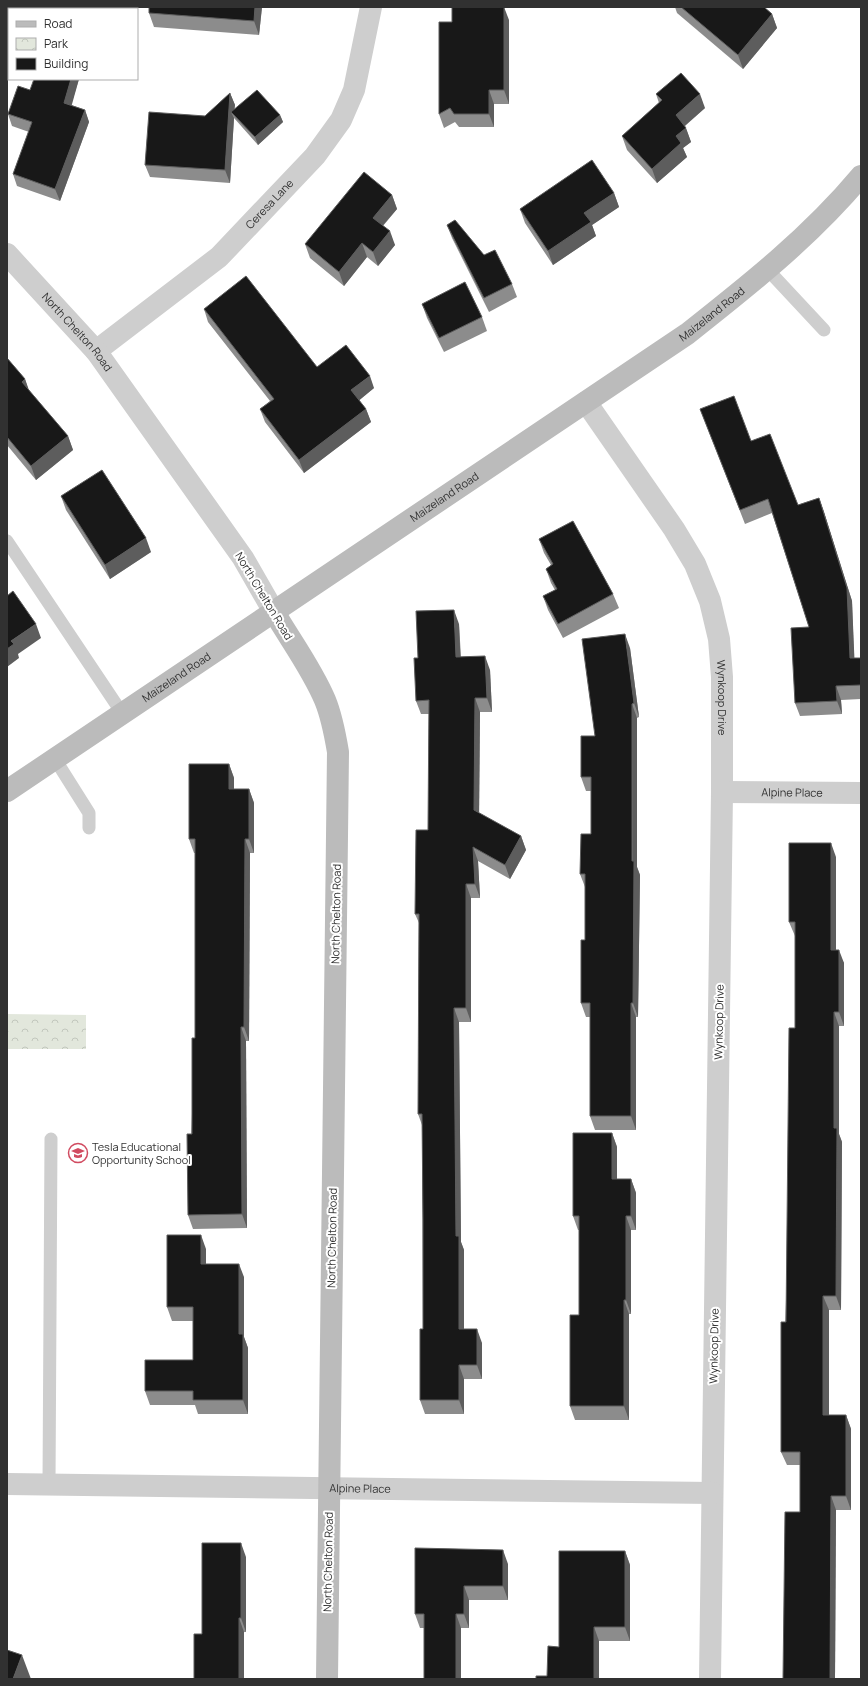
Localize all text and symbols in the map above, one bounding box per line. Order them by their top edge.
legend [8,8,138,80]
text: Road [44,15,72,32]
text: Park [44,35,69,52]
text: Building [44,55,88,72]
street label: Ceresa Lane [242,175,297,232]
street label: Maizeland Road [676,283,747,344]
street label: North Chelton Road [39,289,116,374]
street label: Maizeland Road [407,468,481,525]
street label: North Chelton Road [232,549,297,642]
street label: Maizeland Road [139,648,213,705]
street label: Wynkoop Drive [714,659,730,736]
street label: Alpine Place [761,784,823,800]
street label: North Chelton Road [327,864,344,964]
street label: Wynkoop Drive [710,984,727,1060]
place label: Tesla Educational Opportunity School [92,1139,191,1167]
school or university icon: Tesla Educational Opportunity School [67,1142,89,1164]
street label: North Chelton Road [323,1188,340,1288]
street label: Wynkoop Drive [705,1308,722,1384]
street label: Alpine Place [329,1480,391,1496]
street label: North Chelton Road [319,1512,336,1612]

